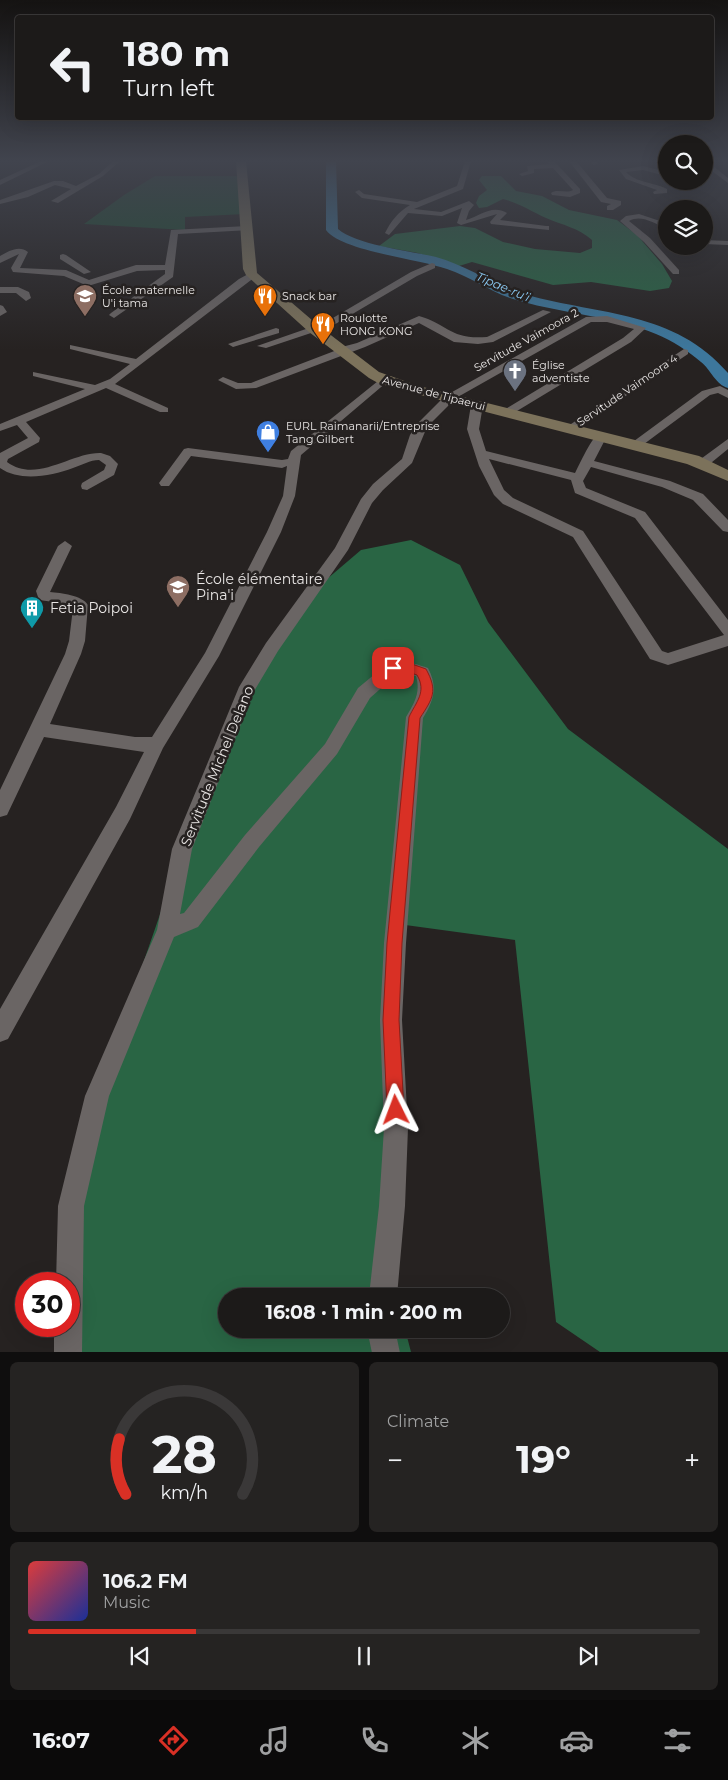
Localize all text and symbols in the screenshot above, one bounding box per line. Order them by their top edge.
text: 180 m [123,32,230,75]
icon: left [40,35,105,100]
text: Turn left [123,75,215,102]
map controls [658,135,713,255]
button: search [658,135,713,190]
button: layers [658,200,713,255]
water label: Tipae-ru’i [474,269,533,305]
school or university icon: École maternelle U'i tama [72,283,98,317]
place label: École maternelle U'i tama [102,283,195,310]
restaurant icon: Snack bar [252,283,278,317]
place label: Snack bar [282,289,337,303]
street label: Servitude Vaimoora 2 [471,305,581,375]
restaurant icon: Roulotte HONG KONG [310,311,336,345]
place label: Roulotte HONG KONG [340,311,413,338]
street label: Servitude Vaimoora 4 [574,351,681,429]
church icon: Église adventiste [502,358,528,392]
place label: Église adventiste [532,358,590,385]
street label: Avenue de Tipaerui [381,373,487,413]
shop icon: EURL Raimanarii/Entreprise Tang Gilbert [255,419,281,453]
place label: EURL Raimanarii/Entreprise Tang Gilbert [286,419,440,446]
place label: École élémentaire Pina'i [196,570,322,604]
school or university icon: École élémentaire Pina'i [165,574,191,608]
building icon: Fetia Poipoi [19,595,45,629]
place label: Fetia Poipoi [50,599,133,617]
pin [372,647,414,689]
icon: arrive [379,654,407,682]
street label: Servitude Michel Delano [177,683,258,849]
position arrow [369,1083,421,1135]
speed limit sign: 30 [15,1272,80,1337]
text: 16:08 · 1 min · 200 m [266,1301,462,1324]
text: Climate [387,1412,449,1431]
text: 28 [152,1423,217,1486]
text: 19° [516,1436,571,1483]
text: − [387,1443,403,1477]
text: + [684,1443,700,1477]
text: km/h [161,1482,208,1503]
text: 106.2 FM [103,1570,188,1593]
text: Music [103,1593,150,1612]
icon: previous [126,1642,154,1670]
icon: pause [350,1642,378,1670]
icon: next [574,1642,602,1670]
icon: directions [156,1723,191,1758]
icon: music [257,1723,292,1758]
icon: phone [357,1723,392,1758]
icon: climate [458,1723,493,1758]
icon: car [559,1723,594,1758]
icon: filters [660,1723,695,1758]
text: 16:07 [33,1727,90,1754]

